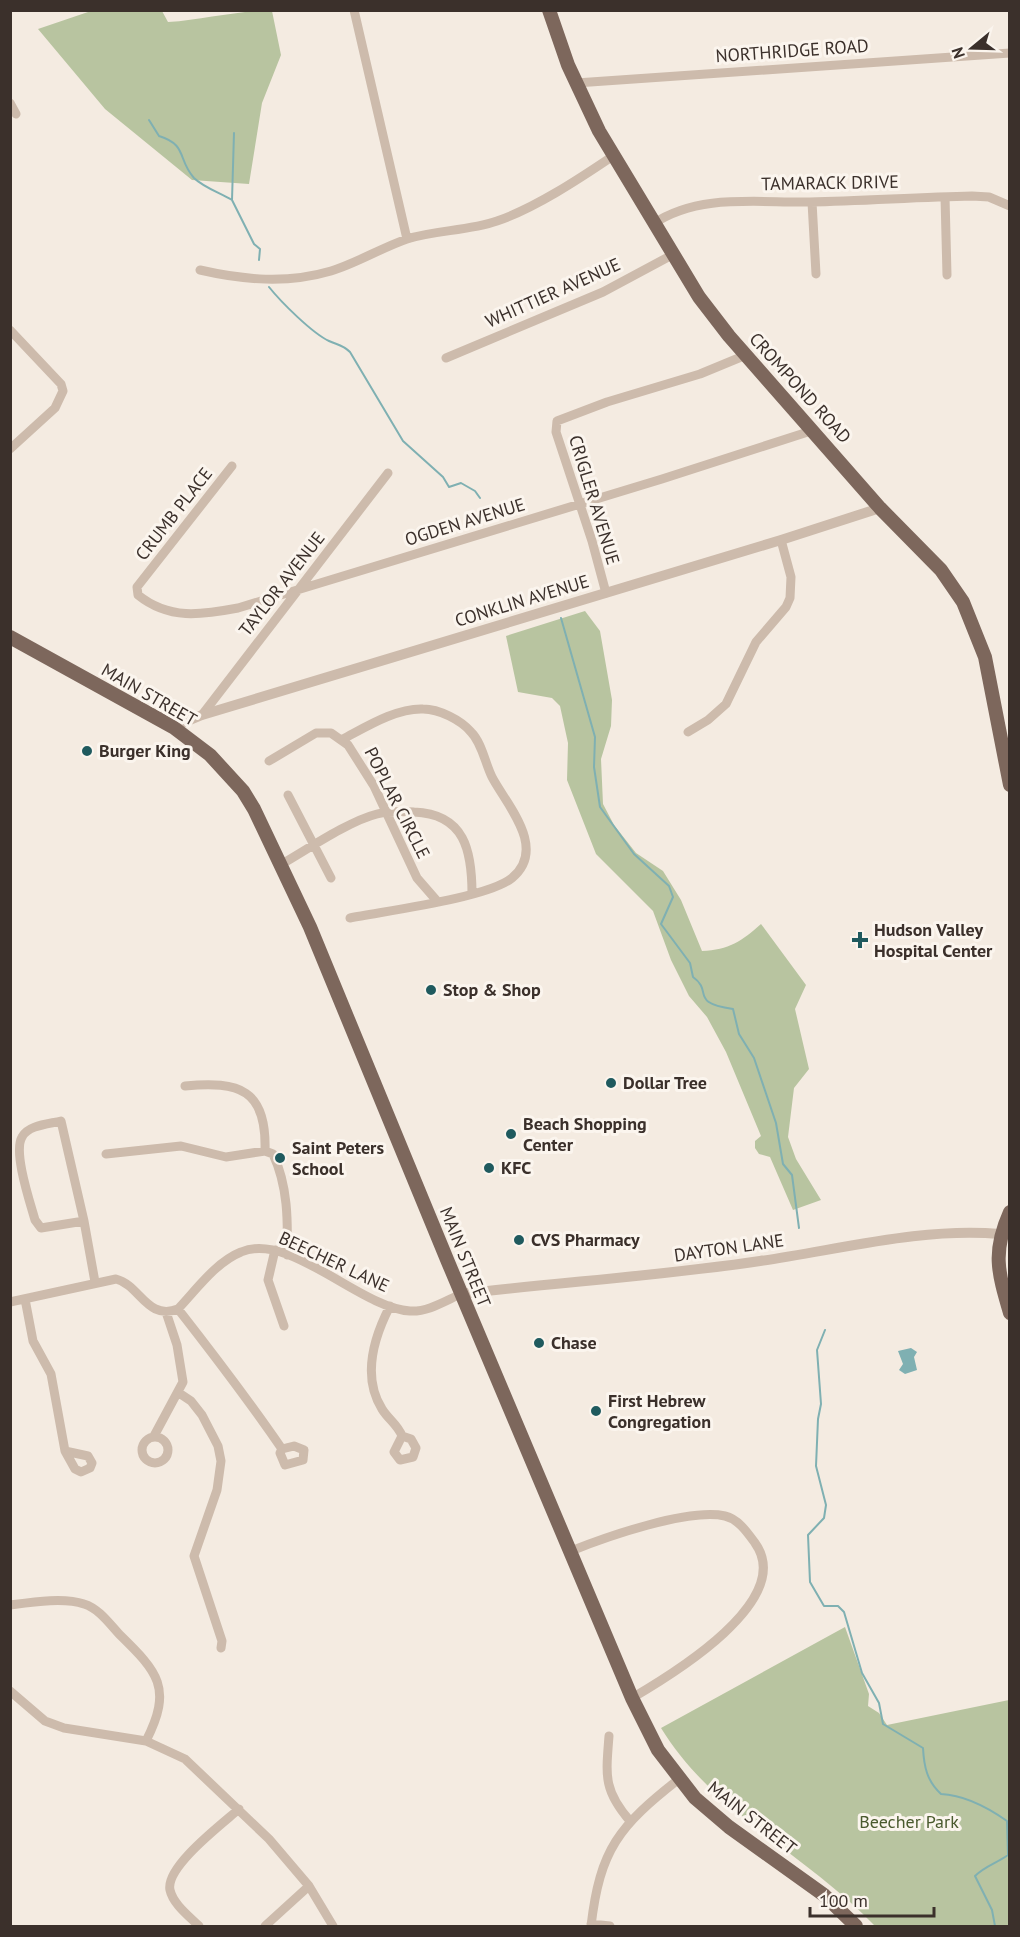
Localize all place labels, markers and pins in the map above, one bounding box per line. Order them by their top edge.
place label: Burger King [99,739,191,762]
marker: Burger King [80,744,94,758]
place label: Hudson Valley Hospital Center [874,918,993,962]
marker: Hudson Valley Hospital Center [851,931,869,949]
place label: Stop & Shop [443,978,541,1001]
marker: Stop & Shop [424,983,438,997]
place label: Dollar Tree [623,1071,707,1094]
marker: Dollar Tree [604,1076,618,1090]
place label: Beach Shopping Center [523,1112,647,1156]
marker: Beach Shopping Center [504,1127,518,1141]
place label: Saint Peters School [292,1136,384,1180]
marker: Saint Peters School [273,1151,287,1165]
place label: KFC [501,1156,531,1179]
marker: KFC [482,1161,496,1175]
place label: CVS Pharmacy [531,1228,640,1251]
marker: CVS Pharmacy [512,1233,526,1247]
place label: Chase [551,1331,597,1354]
marker: Chase [532,1336,546,1350]
place label: First Hebrew Congregation [608,1389,711,1433]
marker: First Hebrew Congregation [589,1404,603,1418]

